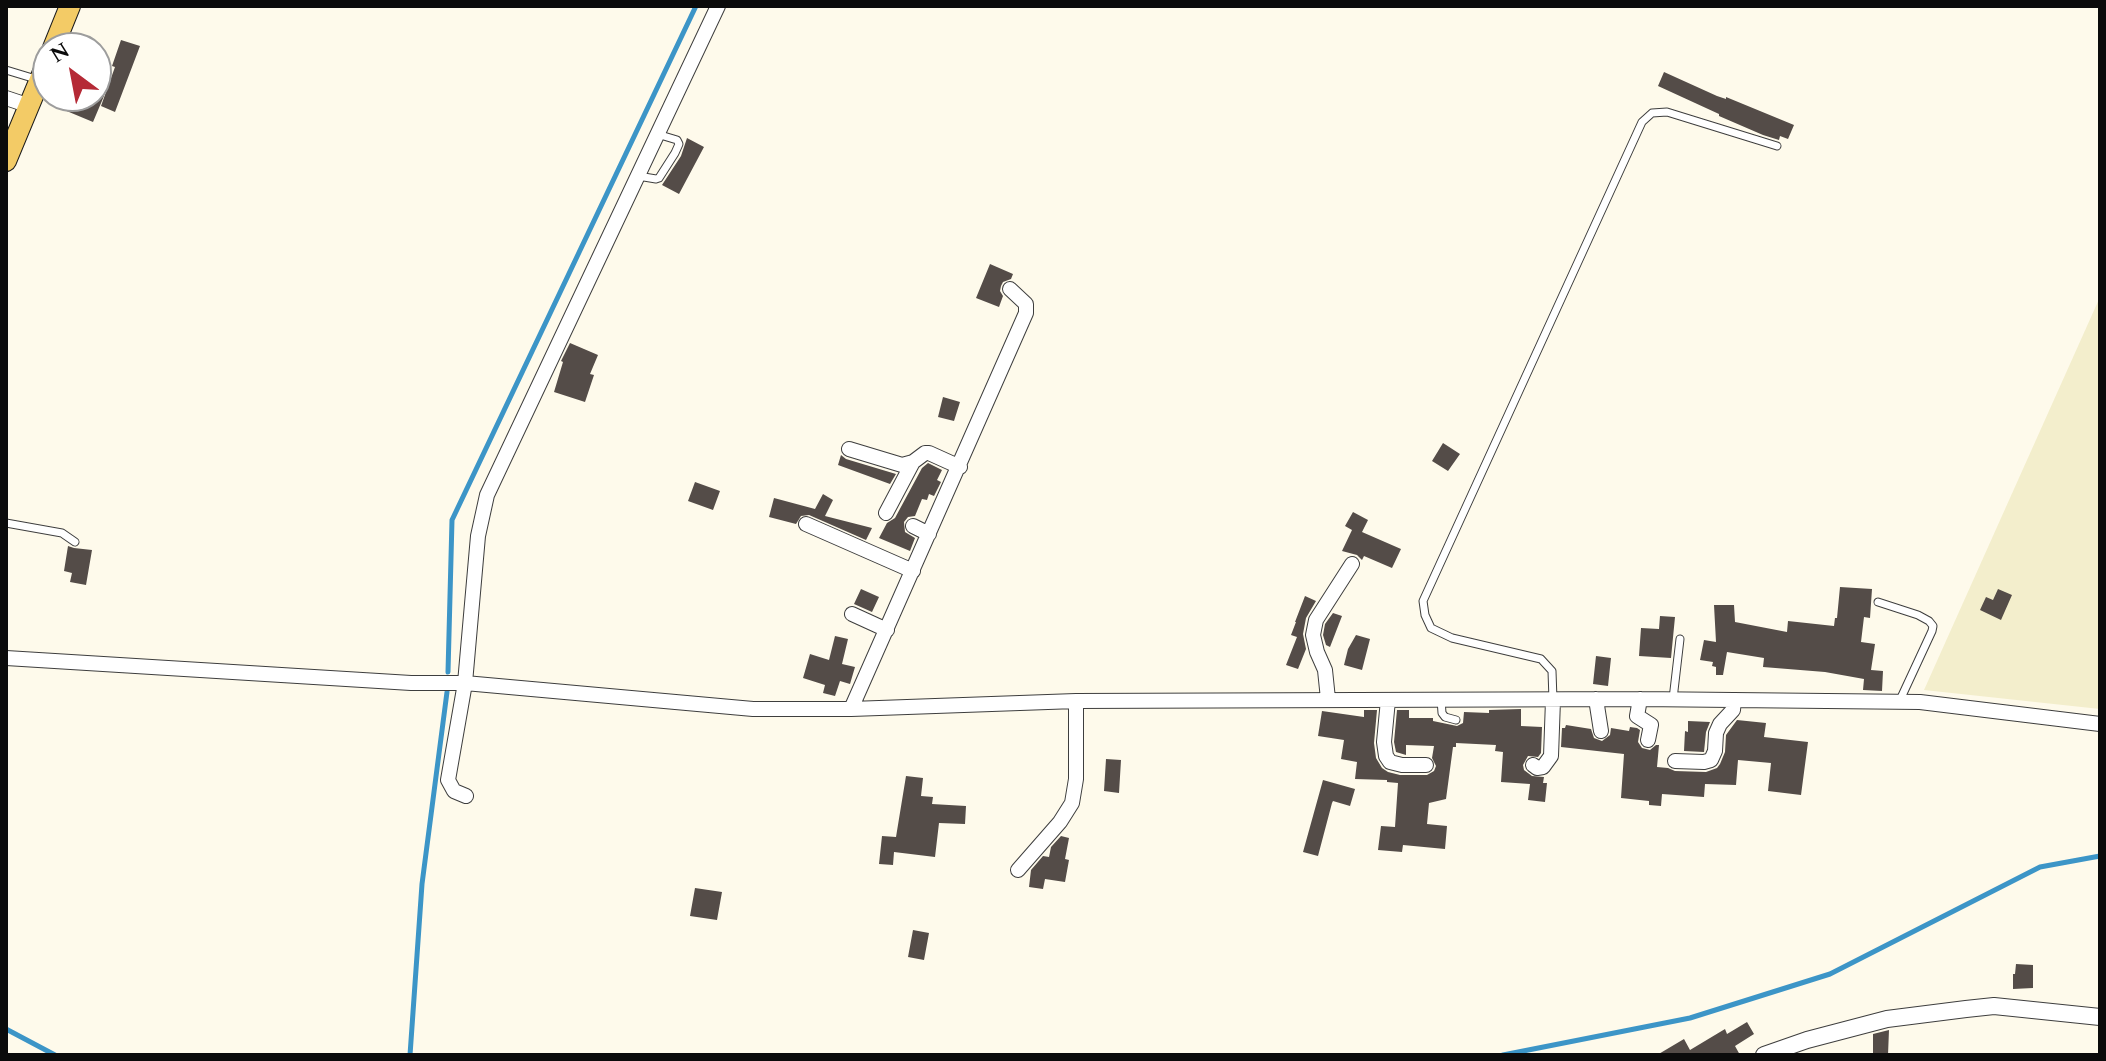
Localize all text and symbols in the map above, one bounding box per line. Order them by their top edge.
north arrow [32,32,112,112]
text: N [44,34,76,72]

